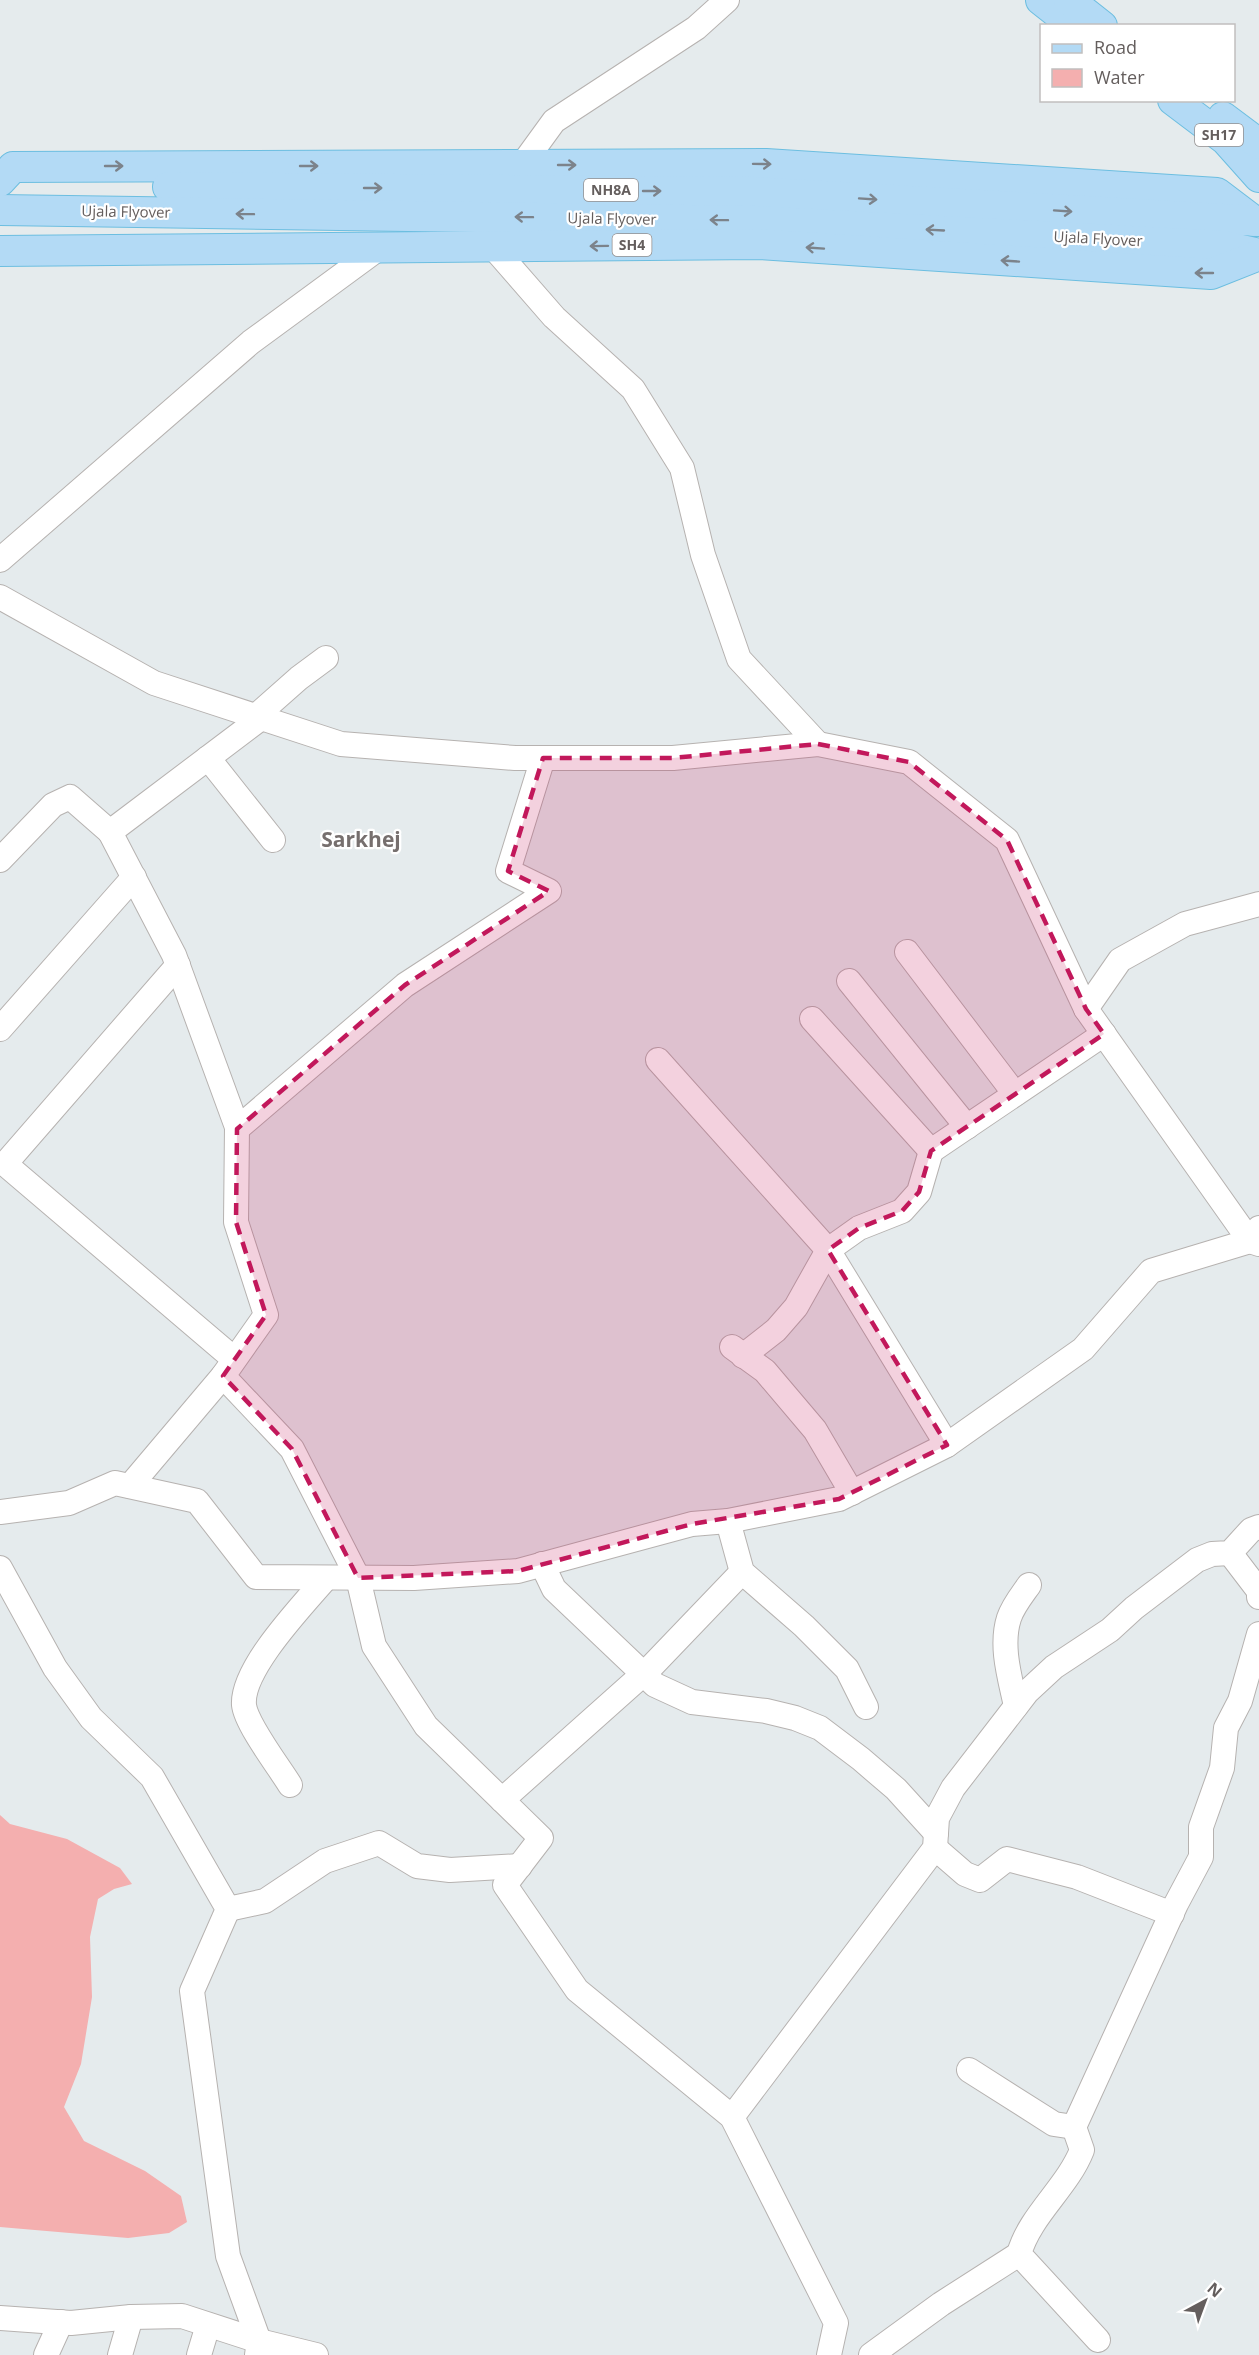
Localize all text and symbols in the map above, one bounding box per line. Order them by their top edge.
legend [1040,24,1235,102]
text: Road [1094,35,1137,59]
text: Water [1094,65,1145,89]
road number: SH17 [1195,124,1243,146]
one-way arrow [751,158,771,170]
one-way arrow [556,159,576,171]
one-way arrow [103,160,123,172]
one-way arrow [298,160,318,172]
road number: NH8A [584,179,638,201]
one-way arrow [363,183,383,194]
one-way arrow [642,185,662,197]
one-way arrow [858,193,878,204]
street label: Ujala Flyover [81,200,171,222]
one-way arrow [1052,205,1072,216]
street label: Ujala Flyover [567,207,657,229]
one-way arrow [236,208,256,219]
one-way arrow [515,212,535,223]
one-way arrow [710,214,730,226]
one-way arrow [925,225,945,236]
street label: Ujala Flyover [1053,226,1143,250]
road number: SH4 [612,234,652,256]
one-way arrow [590,240,610,252]
one-way arrow [806,242,826,253]
one-way arrow [1000,255,1020,266]
one-way arrow [1195,267,1215,279]
district label: Sarkhej [321,825,401,853]
north arrow [1175,2271,1235,2331]
text: N [1203,2277,1227,2302]

